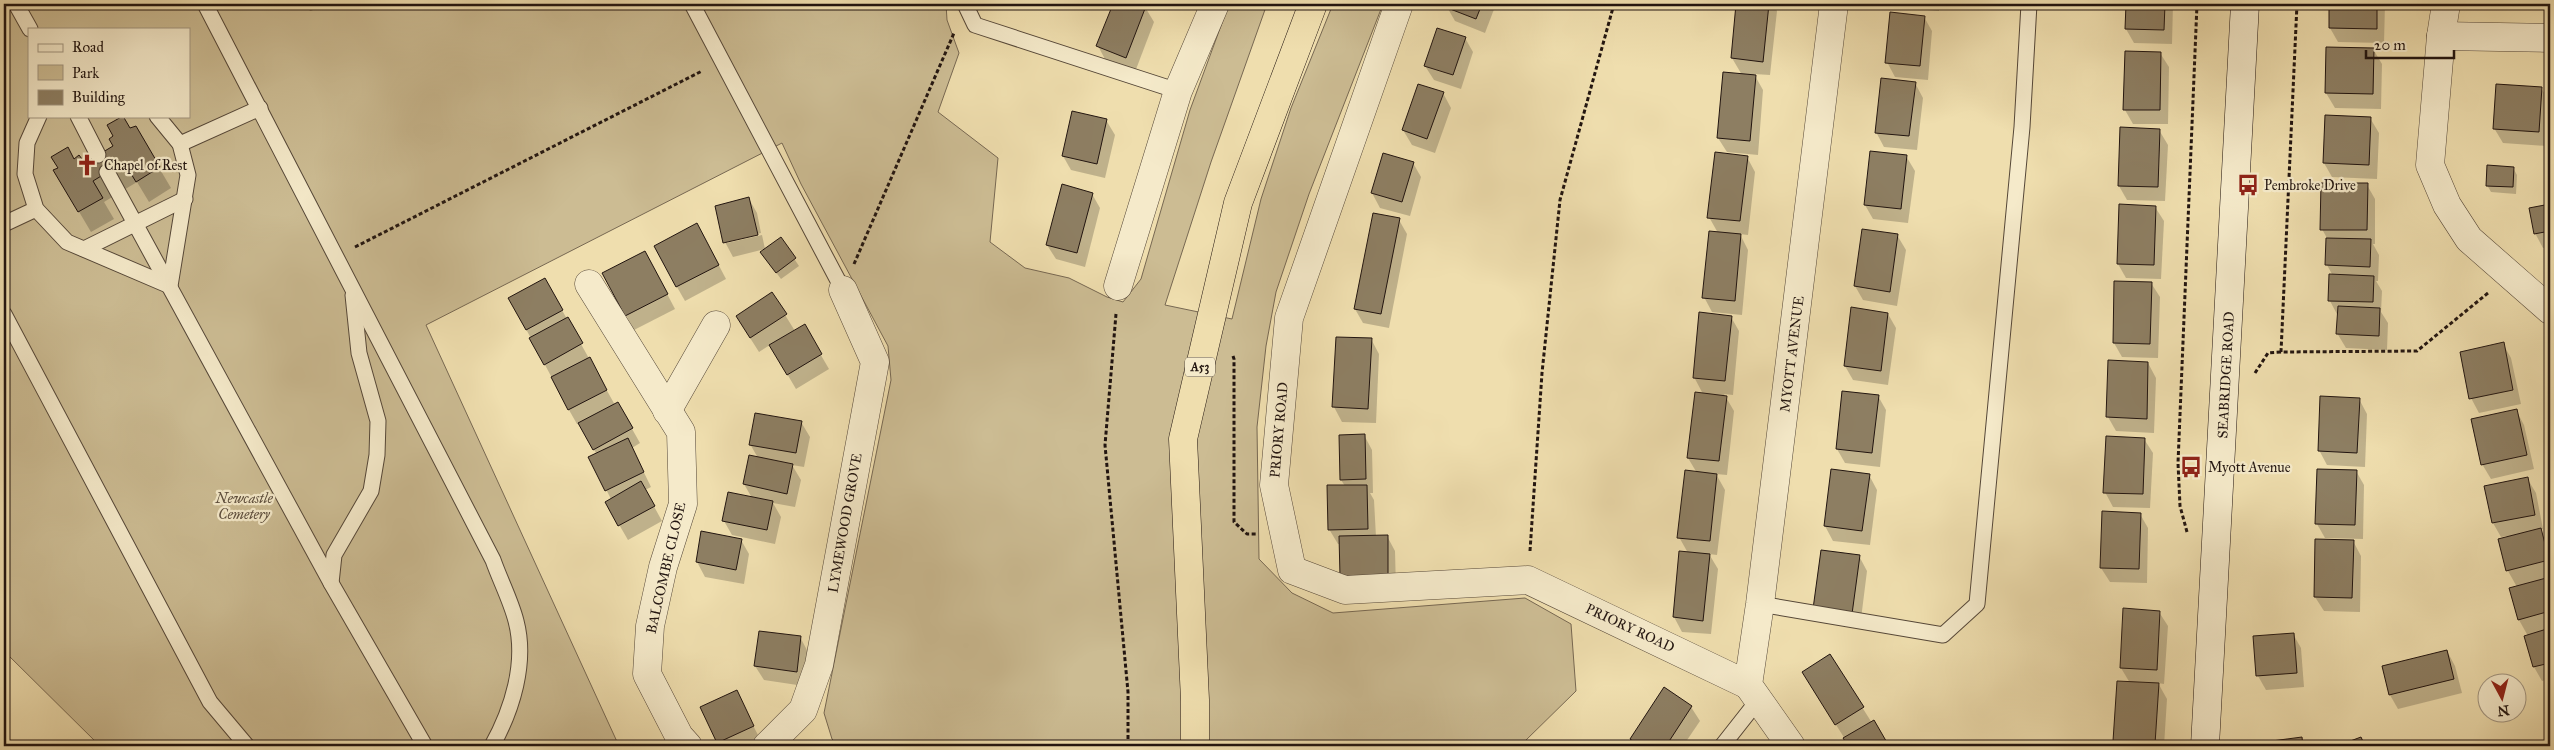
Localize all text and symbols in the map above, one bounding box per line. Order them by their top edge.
legend [28,28,190,118]
scale bar [2366,28,2454,60]
text: 20 m [2374,36,2406,54]
text: Road [72,38,104,56]
text: Park [72,64,99,82]
text: Building [72,88,126,106]
church icon: Chapel of Rest [74,152,100,178]
place label: Chapel of Rest [104,157,187,174]
bus stop icon: Pembroke Drive [2235,172,2261,198]
place label: Pembroke Drive [2264,177,2356,194]
street label: MYOTT AVENUE [1776,295,1808,413]
street label: SEABRIDGE ROAD [2214,311,2238,439]
road number: A53 [1185,358,1215,377]
street label: PRIORY ROAD [1266,381,1292,479]
street label: LYMEWOOD GROVE [824,452,866,594]
bus stop icon: Myott Avenue [2178,454,2204,480]
place label: Myott Avenue [2208,459,2291,476]
park label: Newcastle Cemetery [214,490,273,523]
street label: BALCOMBE CLOSE [643,501,689,635]
street label: PRIORY ROAD [1583,600,1677,656]
north arrow [2476,672,2526,722]
text: N [2496,701,2510,720]

